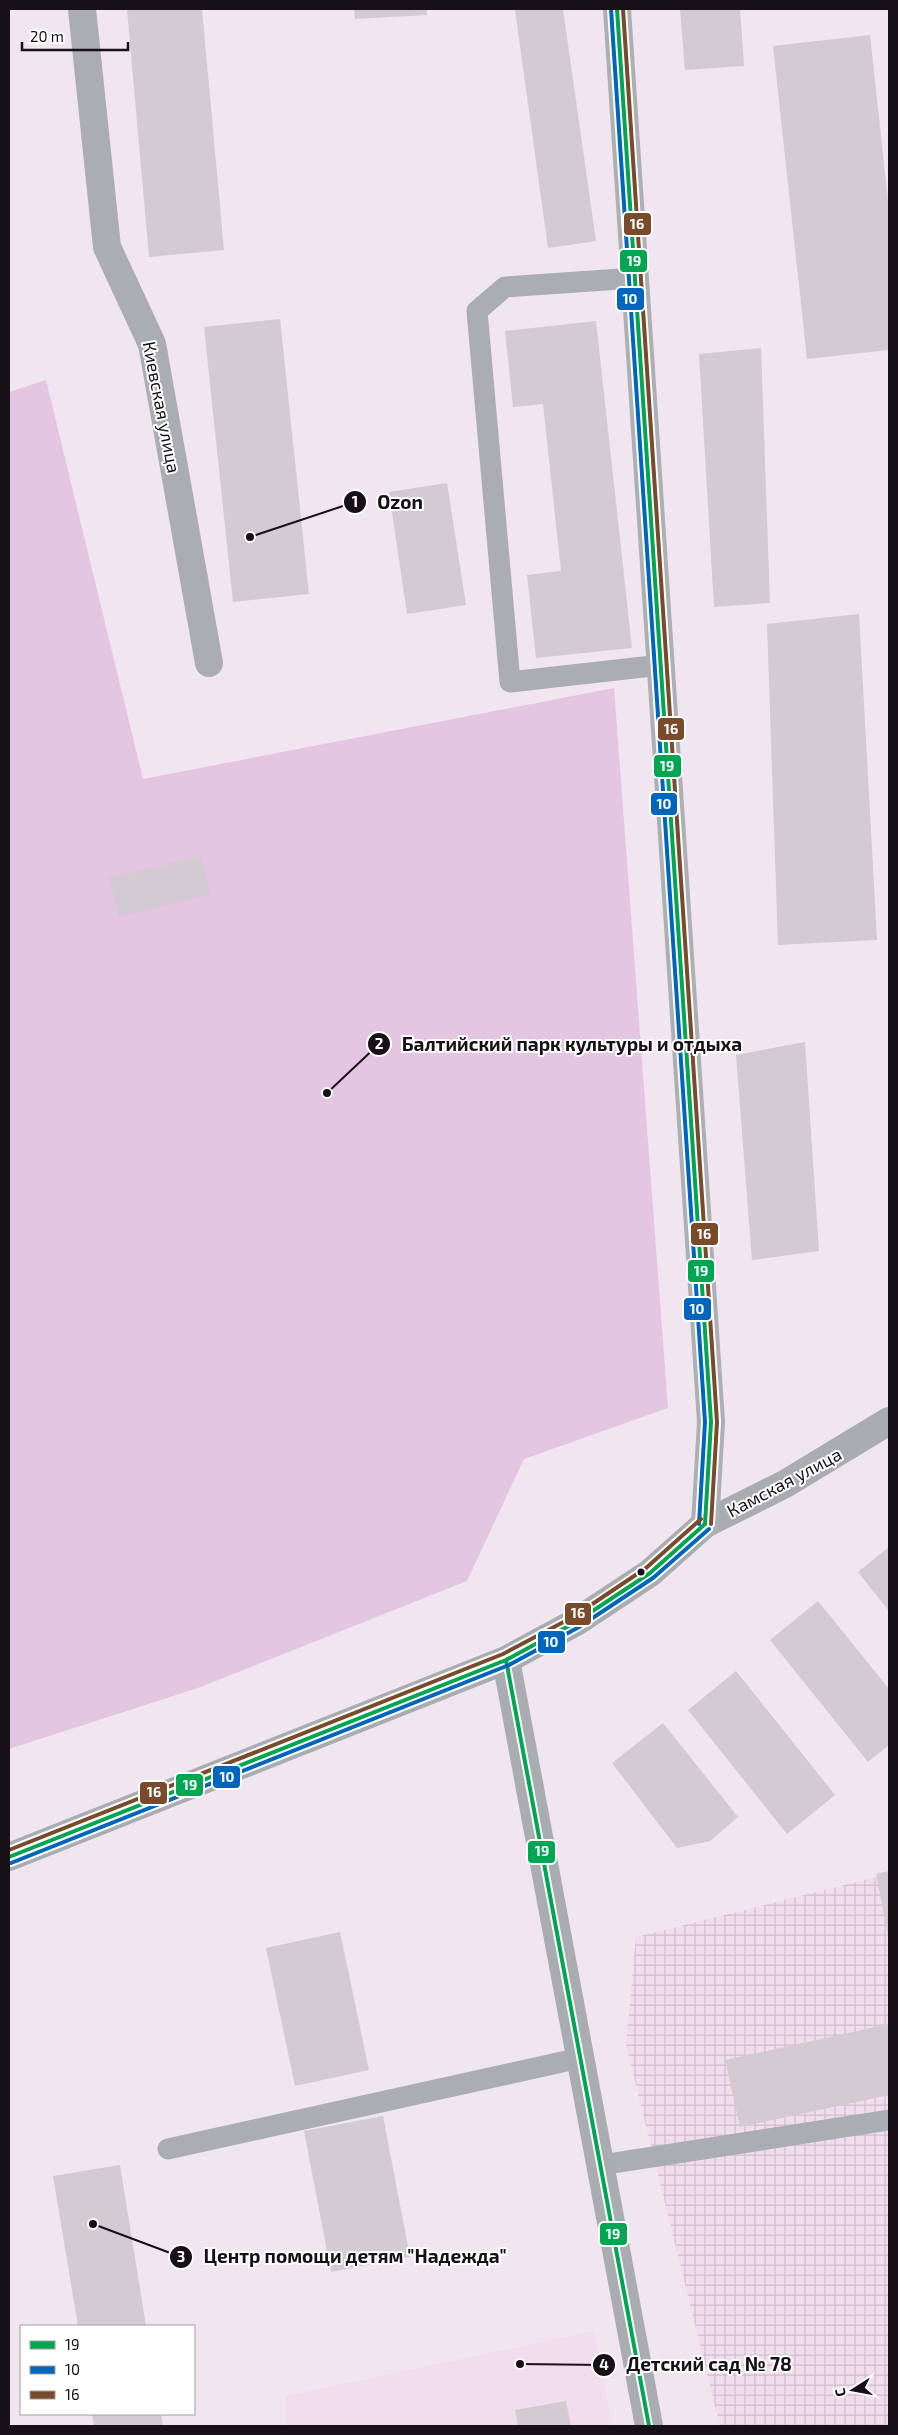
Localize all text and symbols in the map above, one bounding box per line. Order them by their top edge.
scale bar [22,20,129,52]
text: 20 m [30,27,64,45]
line badge: 16 [623,212,652,236]
text: 16 [630,215,644,232]
line badge: 19 [619,249,648,273]
text: 19 [627,252,641,269]
line badge: 10 [616,287,645,311]
text: 10 [623,290,638,307]
street label: Киевская улица [138,339,186,475]
callout: Ozon [343,485,433,519]
text: Ozon [377,490,423,513]
text: 1 [352,492,358,510]
line badge: 16 [657,717,685,741]
text: 16 [664,720,678,737]
line badge: 19 [653,754,682,778]
text: 19 [660,757,674,774]
line badge: 10 [650,792,678,816]
text: 10 [657,795,672,812]
callout: Балтийский парк культуры и отдыха [367,1027,752,1061]
text: Балтийский парк культуры и отдыха [402,1032,742,1055]
text: 2 [375,1034,384,1052]
line badge: 16 [690,1222,719,1246]
text: 16 [697,1225,711,1242]
line badge: 19 [687,1259,715,1283]
text: 19 [694,1262,708,1279]
line badge: 10 [683,1297,712,1321]
text: 10 [690,1300,705,1317]
street label: Камская улица [723,1443,845,1521]
unlabelled marker [636,1567,646,1577]
line badge: 16 [564,1602,592,1626]
text: 16 [571,1604,585,1621]
line badge: 10 [537,1630,566,1654]
text: 10 [544,1633,559,1650]
line badge: 10 [212,1765,241,1789]
text: 10 [220,1768,235,1785]
line badge: 19 [175,1773,204,1797]
text: 19 [183,1776,197,1793]
line badge: 16 [139,1781,168,1805]
text: 16 [147,1783,161,1800]
line badge: 19 [527,1840,556,1864]
text: 19 [535,1842,549,1859]
line badge: 19 [599,2222,628,2246]
text: 19 [606,2225,620,2242]
callout: Центр помощи детям "Надежда" [168,2240,516,2274]
text: Центр помощи детям "Надежда" [204,2244,506,2267]
text: 3 [177,2247,185,2265]
legend [20,2325,195,2415]
text: 19 [65,2335,80,2353]
callout: Детский сад № 78 [591,2348,802,2382]
text: Детский сад № 78 [626,2352,792,2375]
text: 4 [599,2355,609,2373]
text: 10 [65,2360,80,2378]
north arrow [828,2365,878,2415]
text: 16 [65,2385,80,2403]
text: С [831,2387,849,2398]

